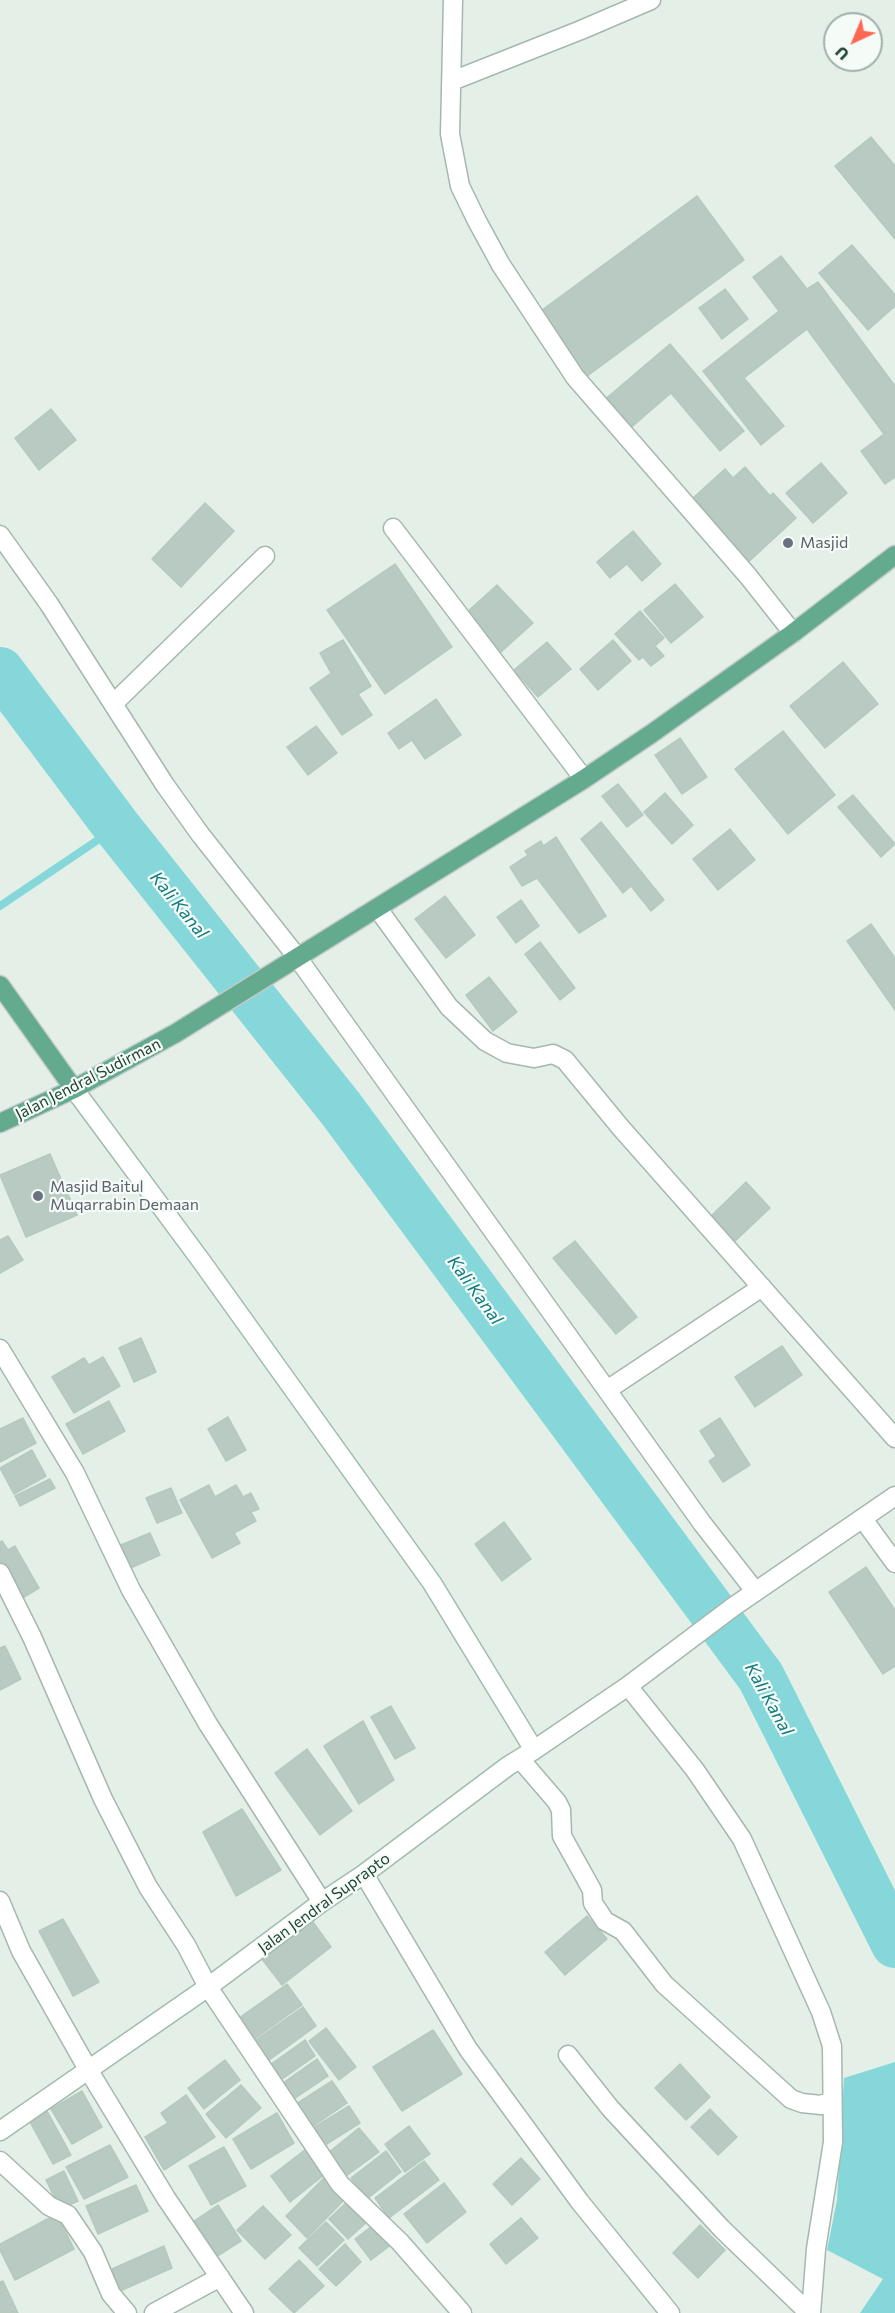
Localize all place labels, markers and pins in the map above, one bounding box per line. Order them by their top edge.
place label: Masjid [800,533,848,553]
marker: Masjid [781,536,795,550]
place label: Masjid Baitul Muqarrabin Demaan [50,1177,199,1215]
marker: Masjid Baitul Muqarrabin Demaan [31,1189,45,1203]

